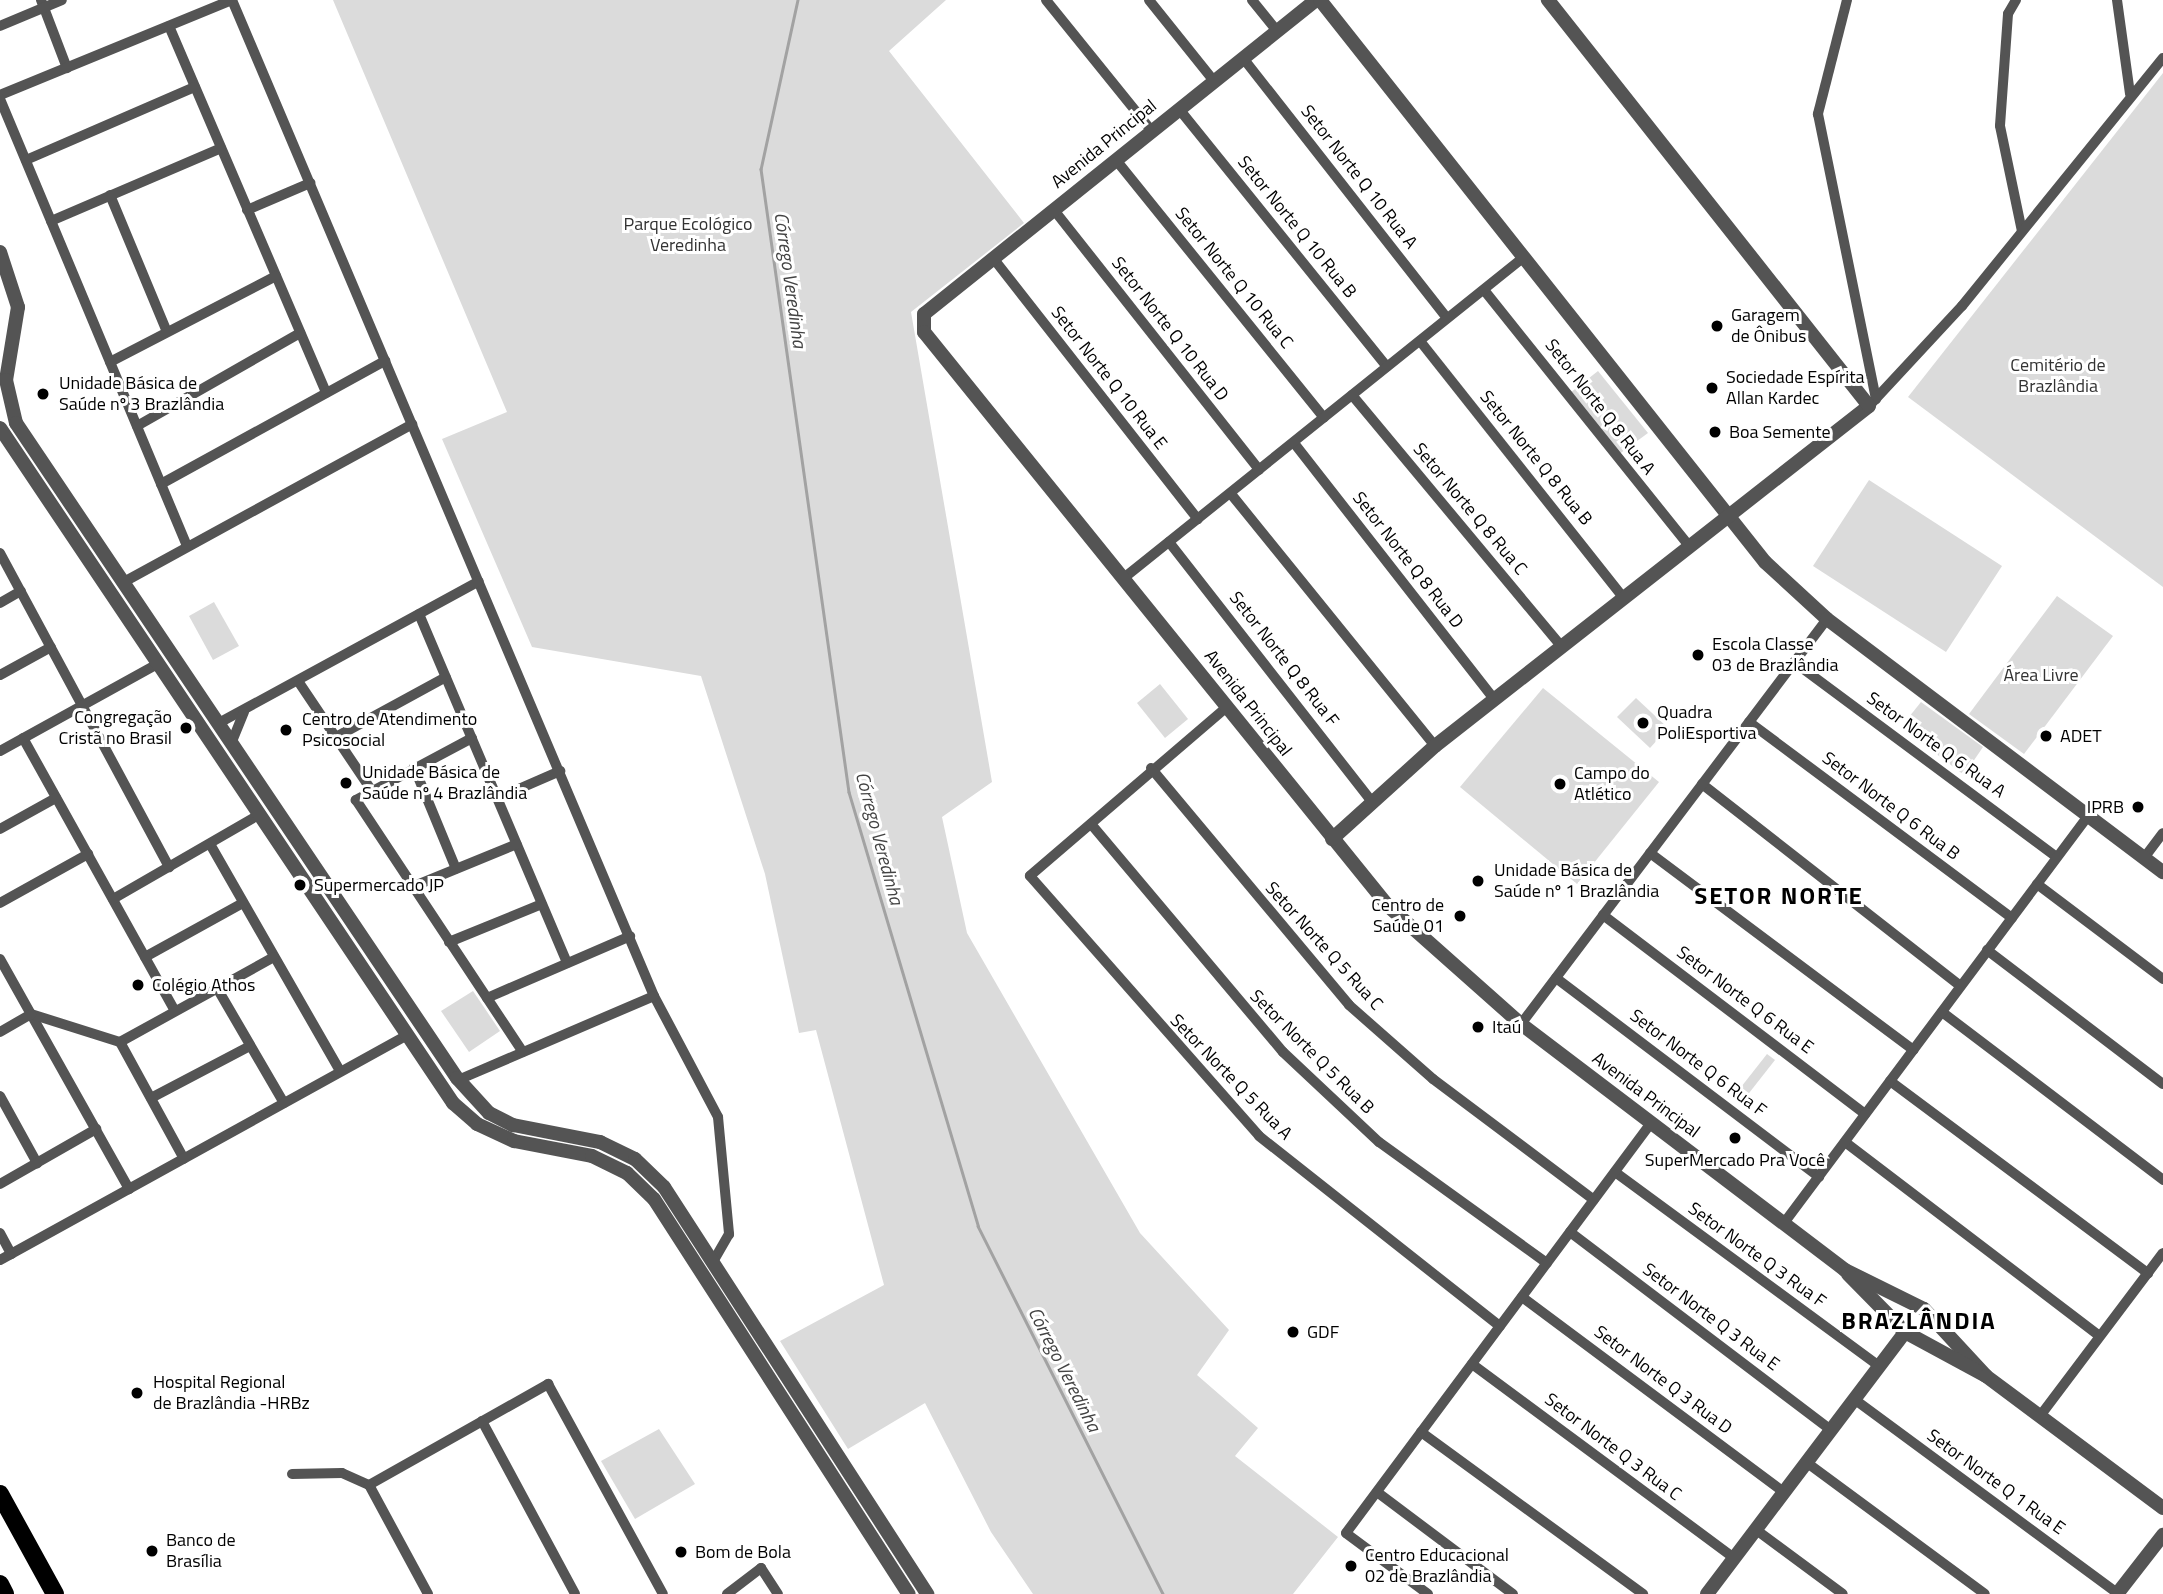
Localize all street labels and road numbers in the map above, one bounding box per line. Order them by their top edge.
street label: Avenida Principal [1047,95,1161,193]
street label: Setor Norte Q 10 Rua A [1296,101,1422,253]
street label: Setor Norte Q 10 Rua B [1233,152,1361,302]
street label: Setor Norte Q 10 Rua C [1170,203,1298,353]
street label: Setor Norte Q 10 Rua D [1107,253,1233,405]
street label: Setor Norte Q 10 Rua E [1046,302,1172,454]
street label: Setor Norte Q 8 Rua A [1540,335,1660,479]
street label: Setor Norte Q 8 Rua B [1475,386,1597,530]
street label: Setor Norte Q 8 Rua C [1409,439,1531,579]
street label: Setor Norte Q 8 Rua D [1348,488,1468,632]
street label: Setor Norte Q 8 Rua F [1225,587,1343,731]
street label: Avenida Principal [1200,646,1296,760]
street label: Setor Norte Q 6 Rua A [1862,687,2010,803]
street label: Setor Norte Q 6 Rua B [1818,747,1964,865]
street label: Setor Norte Q 5 Rua C [1261,877,1387,1015]
street label: Setor Norte Q 6 Rua E [1672,942,1818,1058]
street label: Setor Norte Q 5 Rua B [1245,985,1379,1119]
street label: Setor Norte Q 6 Rua F [1626,1005,1770,1121]
street label: Setor Norte Q 5 Rua A [1166,1010,1296,1144]
street label: Avenida Principal [1588,1048,1704,1142]
street label: Setor Norte Q 3 Rua F [1684,1198,1830,1312]
street label: Setor Norte Q 3 Rua E [1638,1259,1784,1375]
street label: Setor Norte Q 3 Rua D [1590,1321,1736,1439]
street label: Setor Norte Q 3 Rua C [1541,1389,1685,1505]
street label: Setor Norte Q 1 Rua E [1923,1425,2069,1539]

